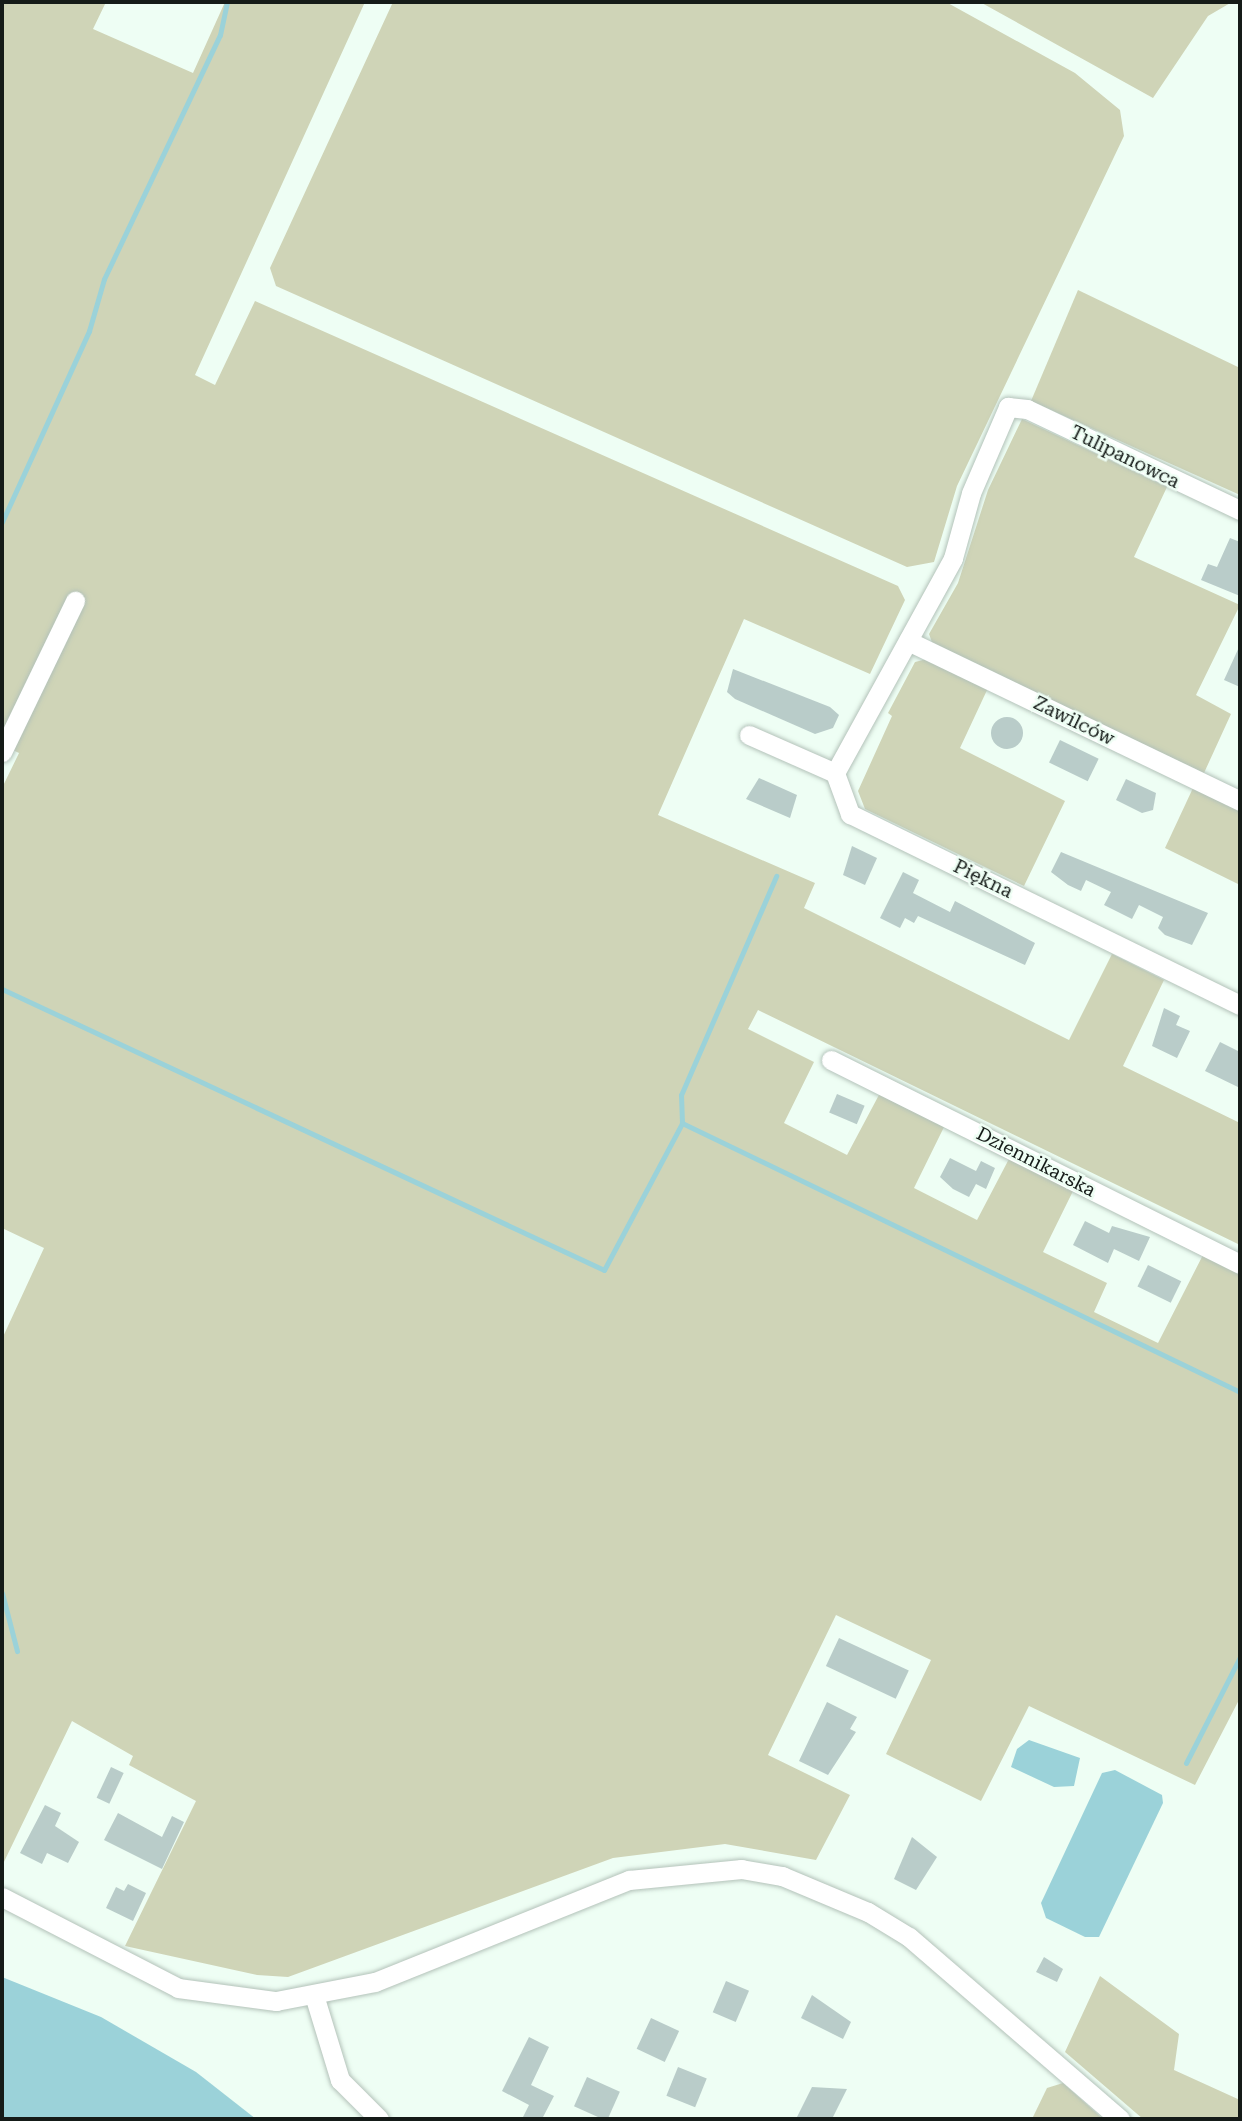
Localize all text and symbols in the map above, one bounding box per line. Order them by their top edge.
street label: Tulipanowca [1067,421,1183,493]
street label: Zawilców [1030,692,1118,750]
street label: Piękna [950,855,1016,903]
street label: Dziennikarska [973,1122,1099,1202]

